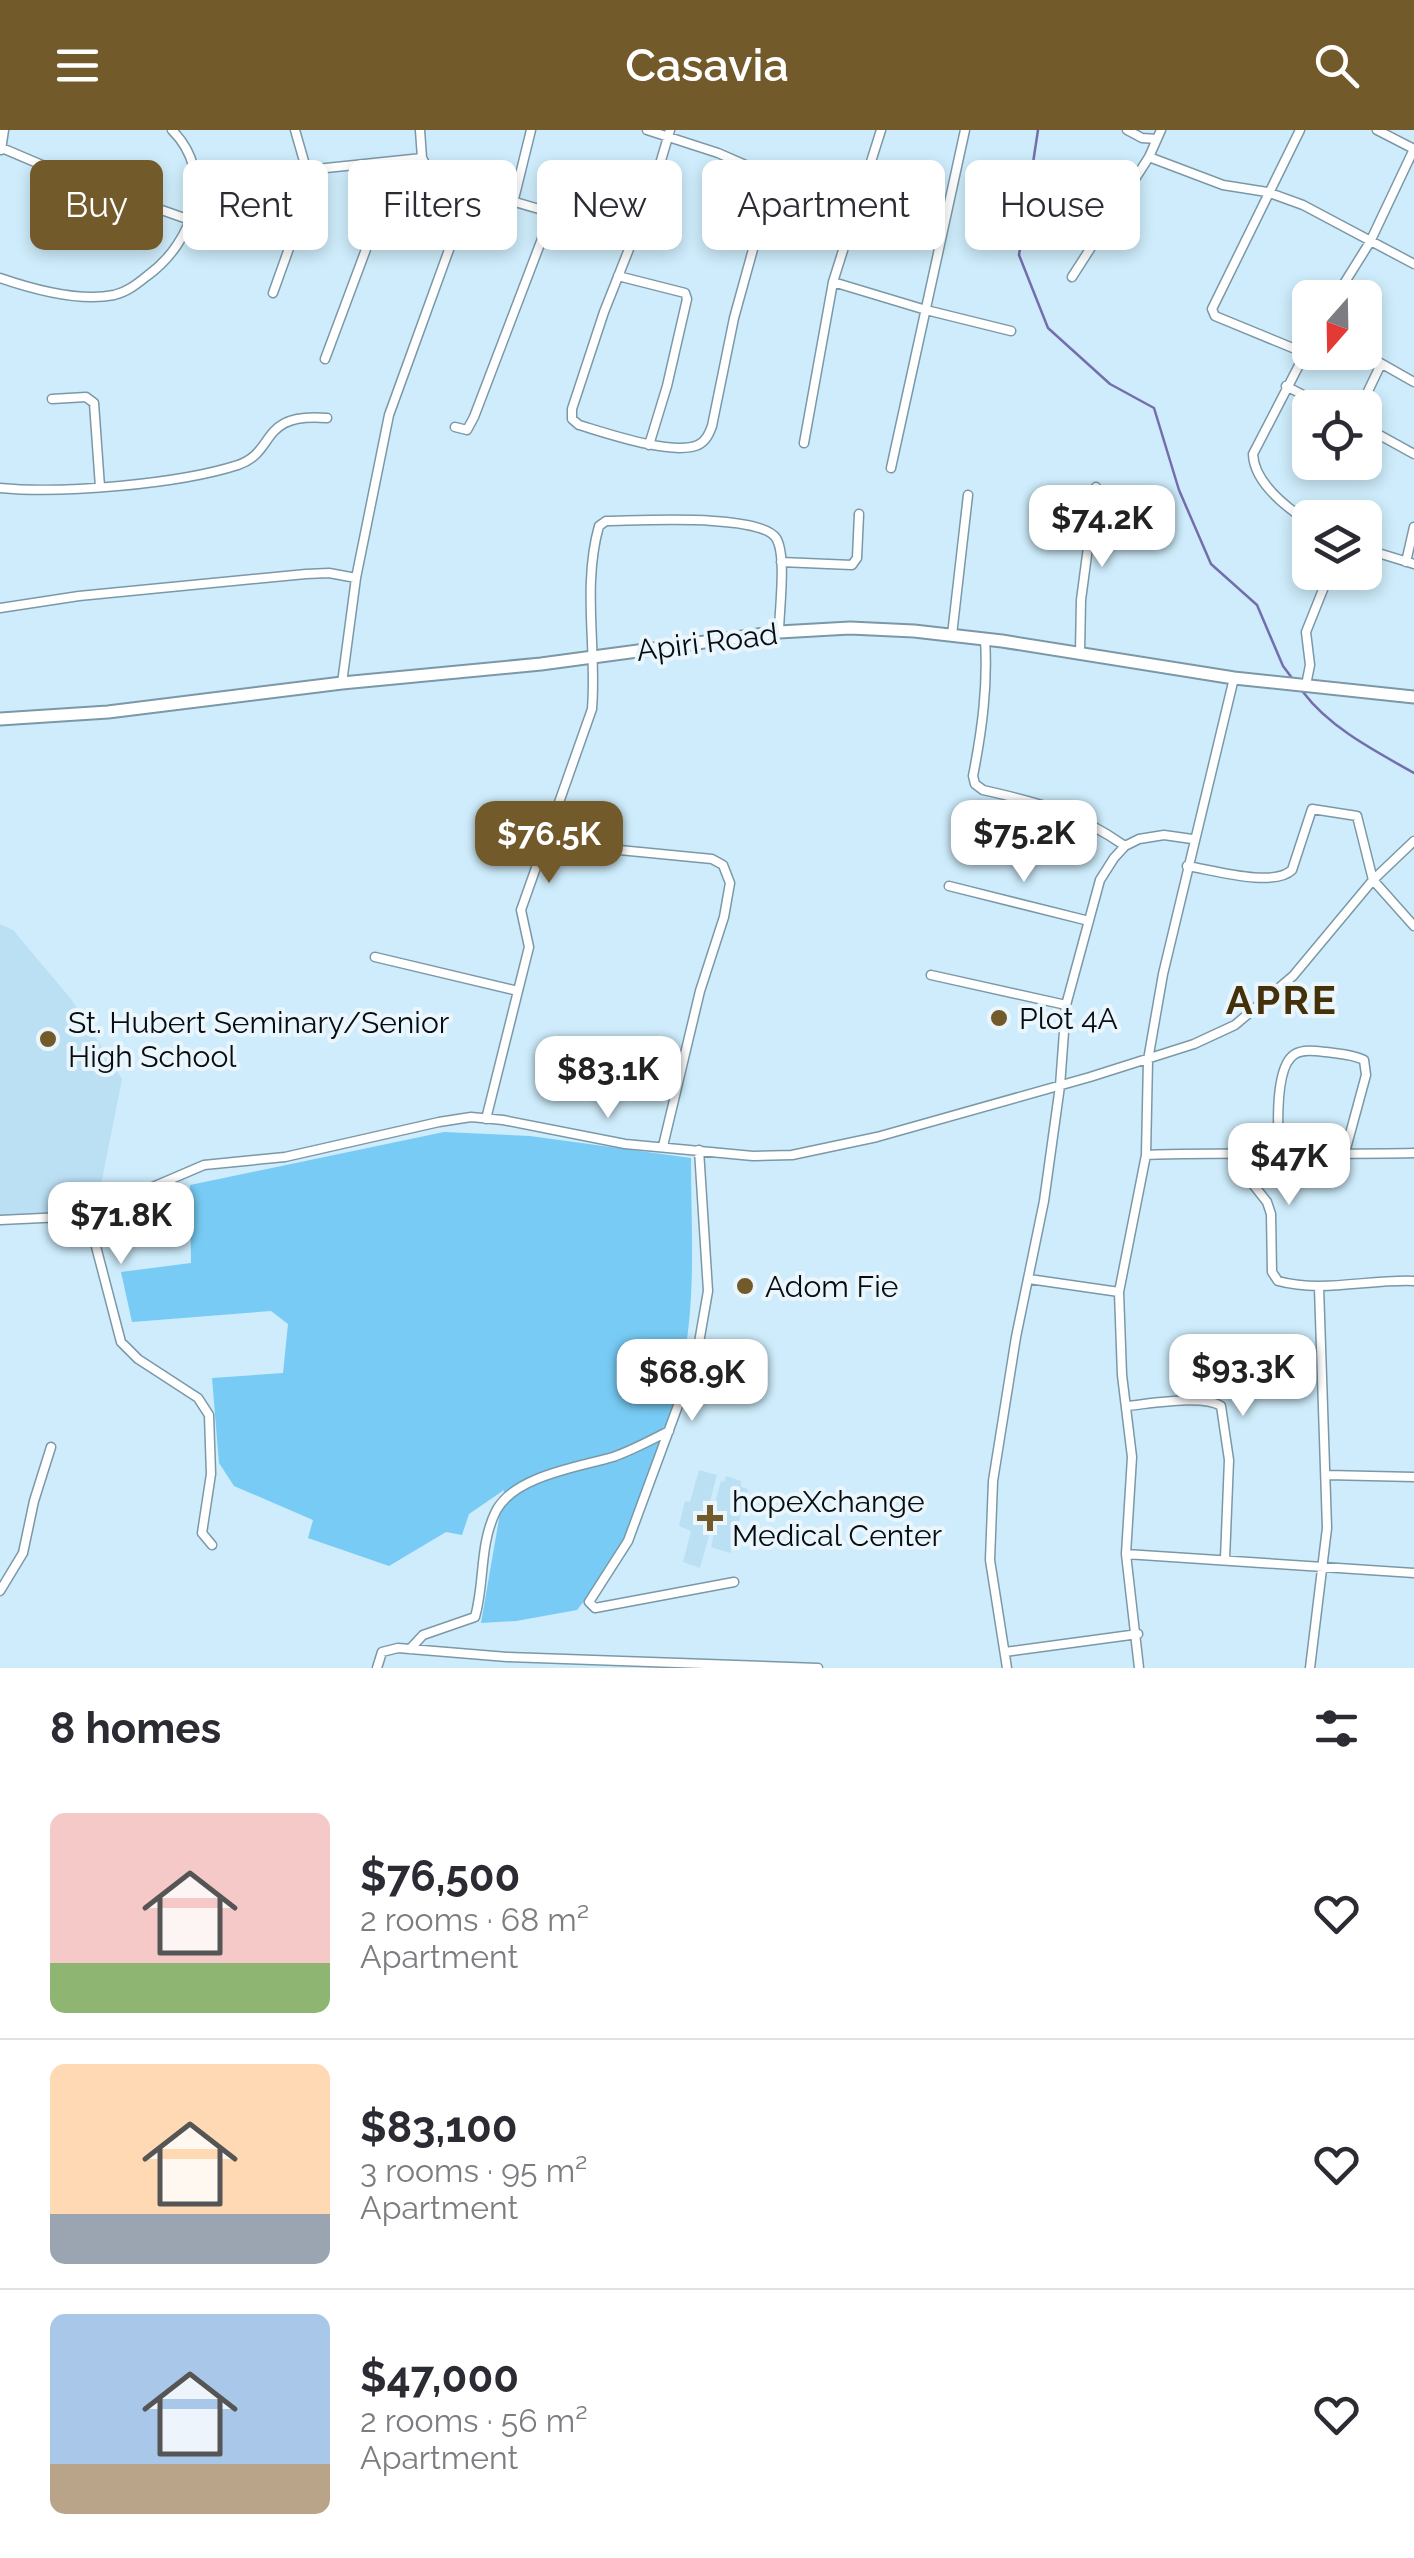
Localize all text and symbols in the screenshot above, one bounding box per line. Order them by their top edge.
icon: menu [50,38,105,93]
icon: search [1309,38,1364,93]
text: Casavia [625,39,789,92]
chip: Buy [30,160,163,250]
chip: Rent [183,160,328,250]
chip: Filters [348,160,517,250]
chip: New [537,160,682,250]
chip: Apartment [702,160,945,250]
chip: House [965,160,1140,250]
north arrow [1292,280,1382,370]
map controls [1292,280,1382,590]
button: locate [1292,390,1382,480]
pin: $74.2K [1021,485,1183,570]
text: $74.2K [1051,499,1153,536]
button: layers [1292,500,1382,590]
street label: Apiri Road [634,616,780,668]
pin: $75.2K [943,800,1105,885]
pin: $76.5K [468,801,630,886]
text: $75.2K [973,814,1075,851]
text: $76.5K [497,815,601,852]
district label: APRE [1226,976,1338,1023]
place label: Plot 4A [1019,1001,1118,1036]
place label: St. Hubert Seminary/Senior High School [68,1005,450,1074]
marker: Plot 4A [988,1007,1010,1029]
marker: St. Hubert Seminary/Senior High School [37,1028,59,1050]
pin: $83.1K [527,1036,689,1121]
text: $83.1K [557,1050,659,1087]
pin: $47K [1230,1123,1348,1208]
text: $47K [1250,1137,1328,1174]
pin: $71.8K [40,1182,202,1267]
text: $71.8K [70,1196,172,1233]
place label: Adom Fie [765,1269,898,1304]
marker: Adom Fie [734,1275,756,1297]
pin: $93.3K [1162,1334,1324,1419]
pin: $68.9K [611,1339,773,1424]
text: $93.3K [1191,1348,1295,1385]
text: $68.9K [639,1353,745,1390]
place label: hopeXchange Medical Center [732,1484,943,1553]
marker: hopeXchange Medical Center [697,1505,723,1531]
icon: filters [1309,1701,1364,1756]
text: 8 homes [50,1704,221,1753]
text: $76,500 [360,1852,520,1901]
icon: home [130,1853,250,1973]
icon: heart [1309,1886,1364,1941]
text: 2 rooms · 68 m² [360,1901,589,1938]
text: Apartment [360,1938,518,1975]
text: $83,100 [360,2103,518,2152]
icon: home [130,2104,250,2224]
icon: heart [1309,2137,1364,2192]
text: 3 rooms · 95 m² [360,2152,587,2189]
text: Apartment [360,2189,518,2226]
text: $47,000 [360,2353,519,2402]
icon: home [130,2354,250,2474]
icon: heart [1309,2387,1364,2442]
text: 2 rooms · 56 m² [360,2402,588,2439]
text: Apartment [360,2439,518,2476]

